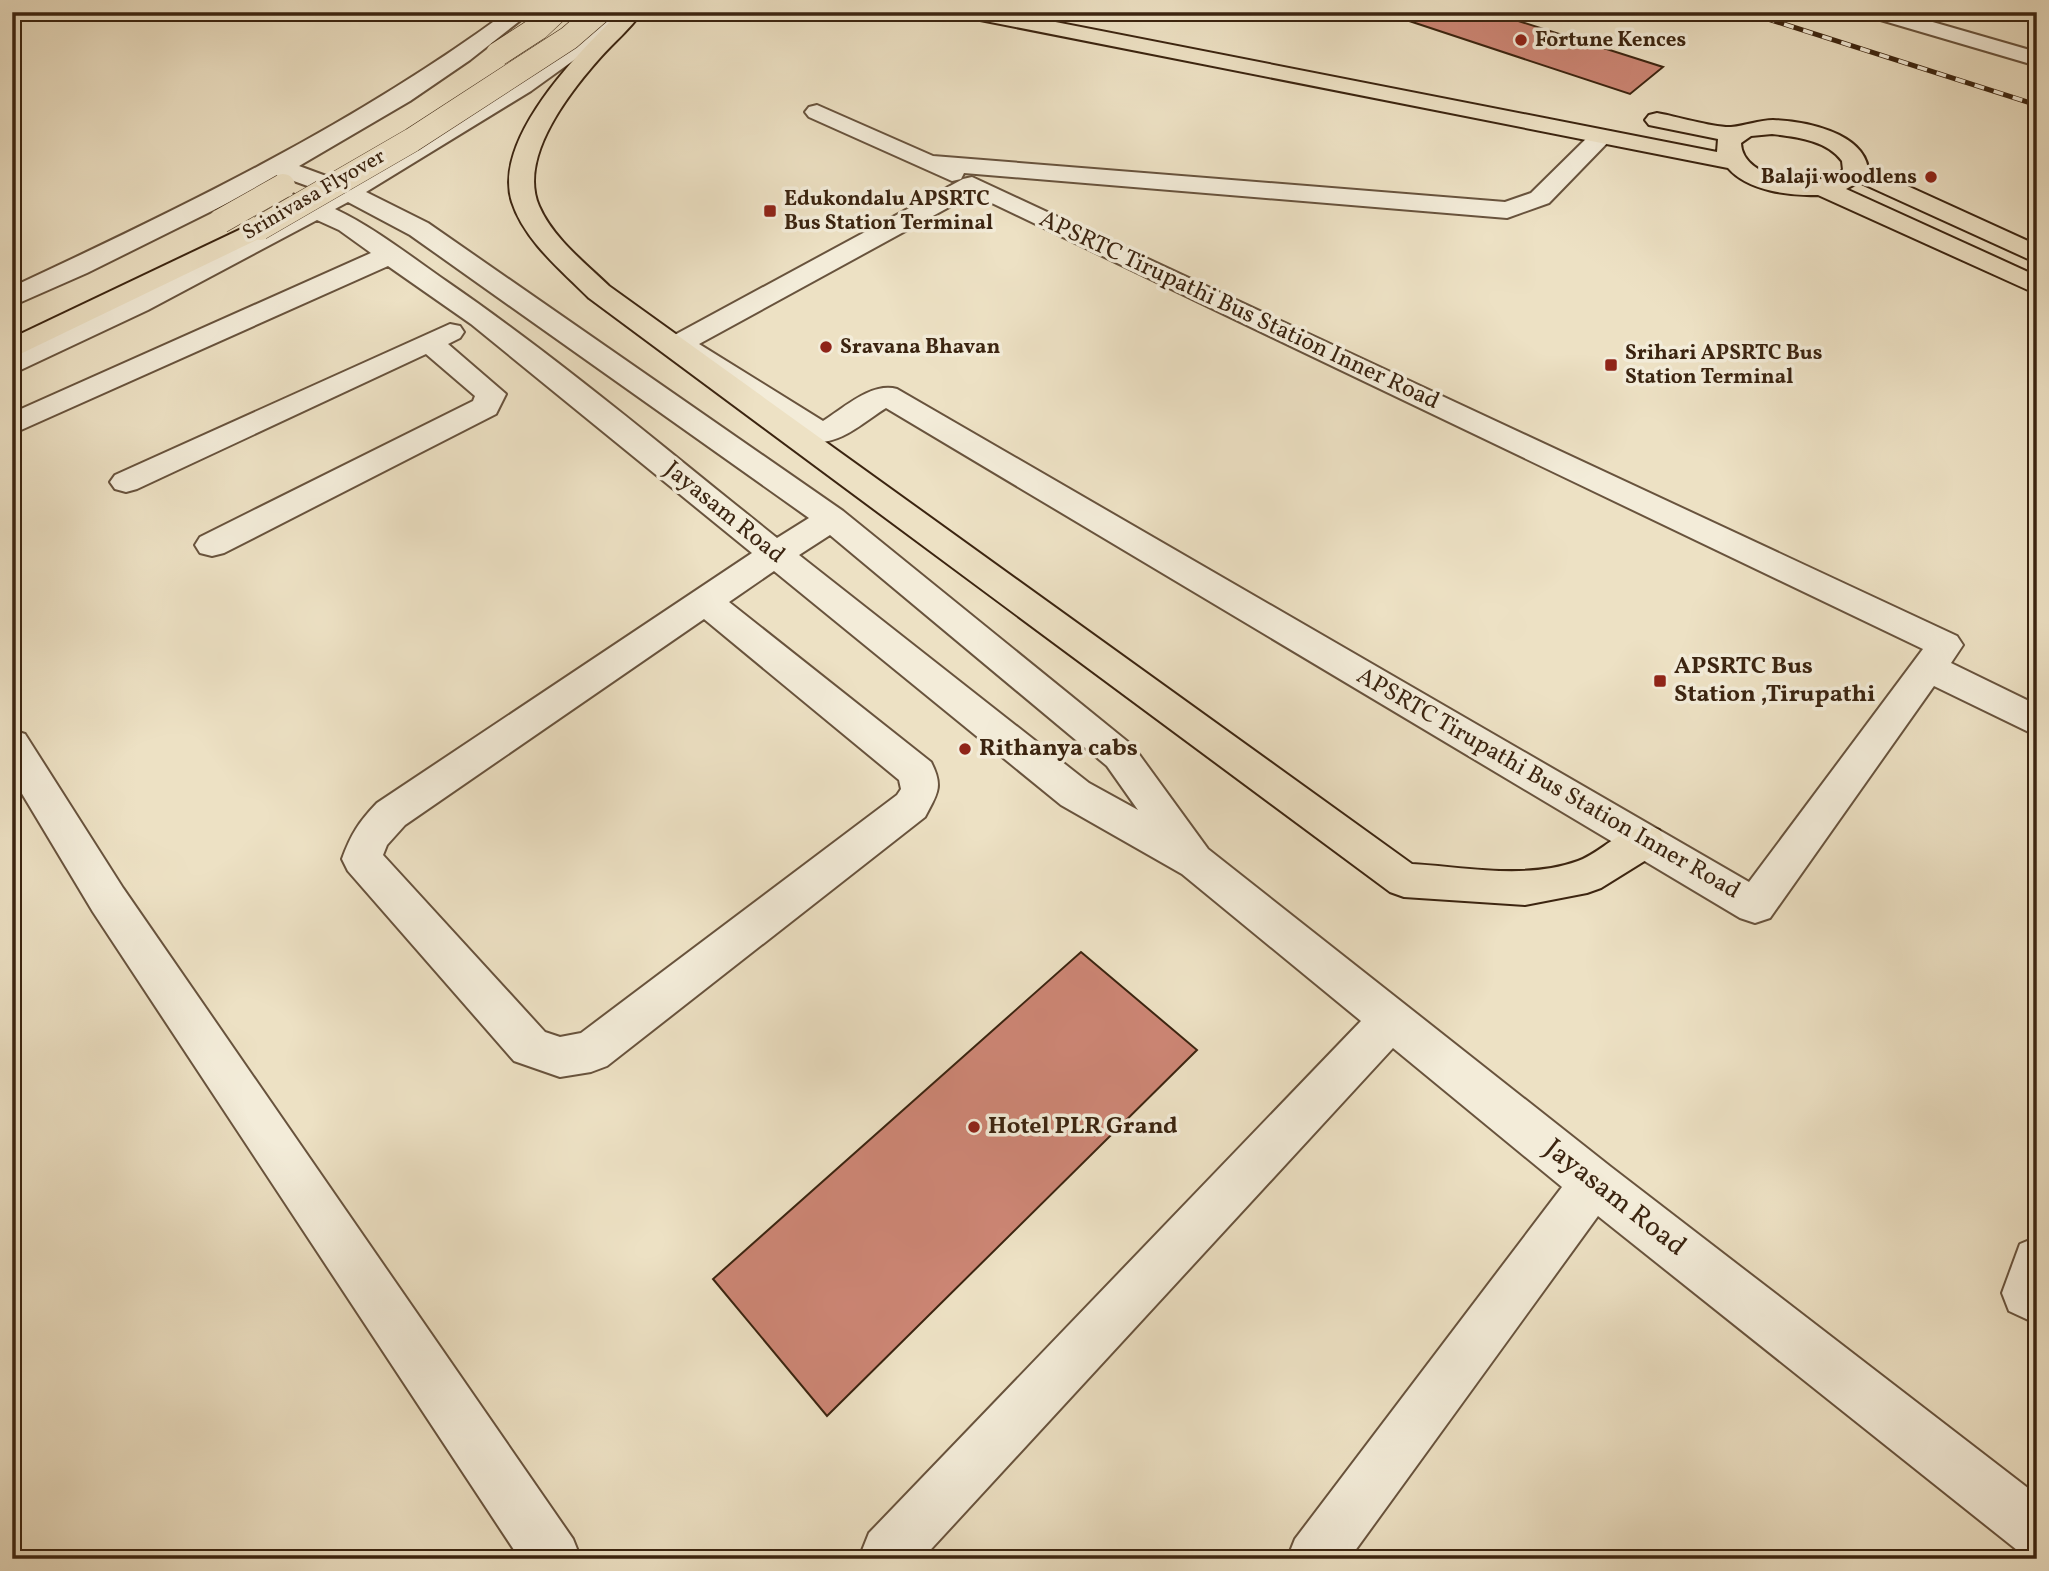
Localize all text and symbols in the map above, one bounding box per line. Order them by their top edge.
place label: Fortune Kences [1535,26,1686,55]
marker: Fortune Kences [1513,32,1529,48]
street label: Srinivasa Flyover [237,142,391,248]
place label: Balaji woodlens [1761,163,1917,192]
marker: Balaji woodlens [1923,169,1939,185]
place label: Edukondalu APSRTC Bus Station Terminal [784,185,993,238]
marker: Edukondalu APSRTC Bus Station Terminal [762,203,778,219]
street label: APSRTC Tirupathi Bus Station Inner Road [1033,203,1445,419]
place label: Sravana Bhavan [840,333,1001,362]
marker: Sravana Bhavan [818,339,834,355]
place label: Srihari APSRTC Bus Station Terminal [1625,339,1822,392]
marker: Srihari APSRTC Bus Station Terminal [1603,357,1619,373]
street label: Jayasam Road [656,454,792,572]
place label: APSRTC Bus Station ,Tirupathi [1674,650,1876,712]
street label: APSRTC Tirupathi Bus Station Inner Road [1350,660,1746,908]
marker: APSRTC Bus Station ,Tirupathi [1652,673,1668,689]
place label: Rithanya cabs [979,732,1138,766]
marker: Rithanya cabs [957,741,973,757]
place label: Hotel PLR Grand [988,1110,1178,1144]
marker: Hotel PLR Grand [966,1119,982,1135]
street label: Jayasam Road [1536,1130,1694,1266]

